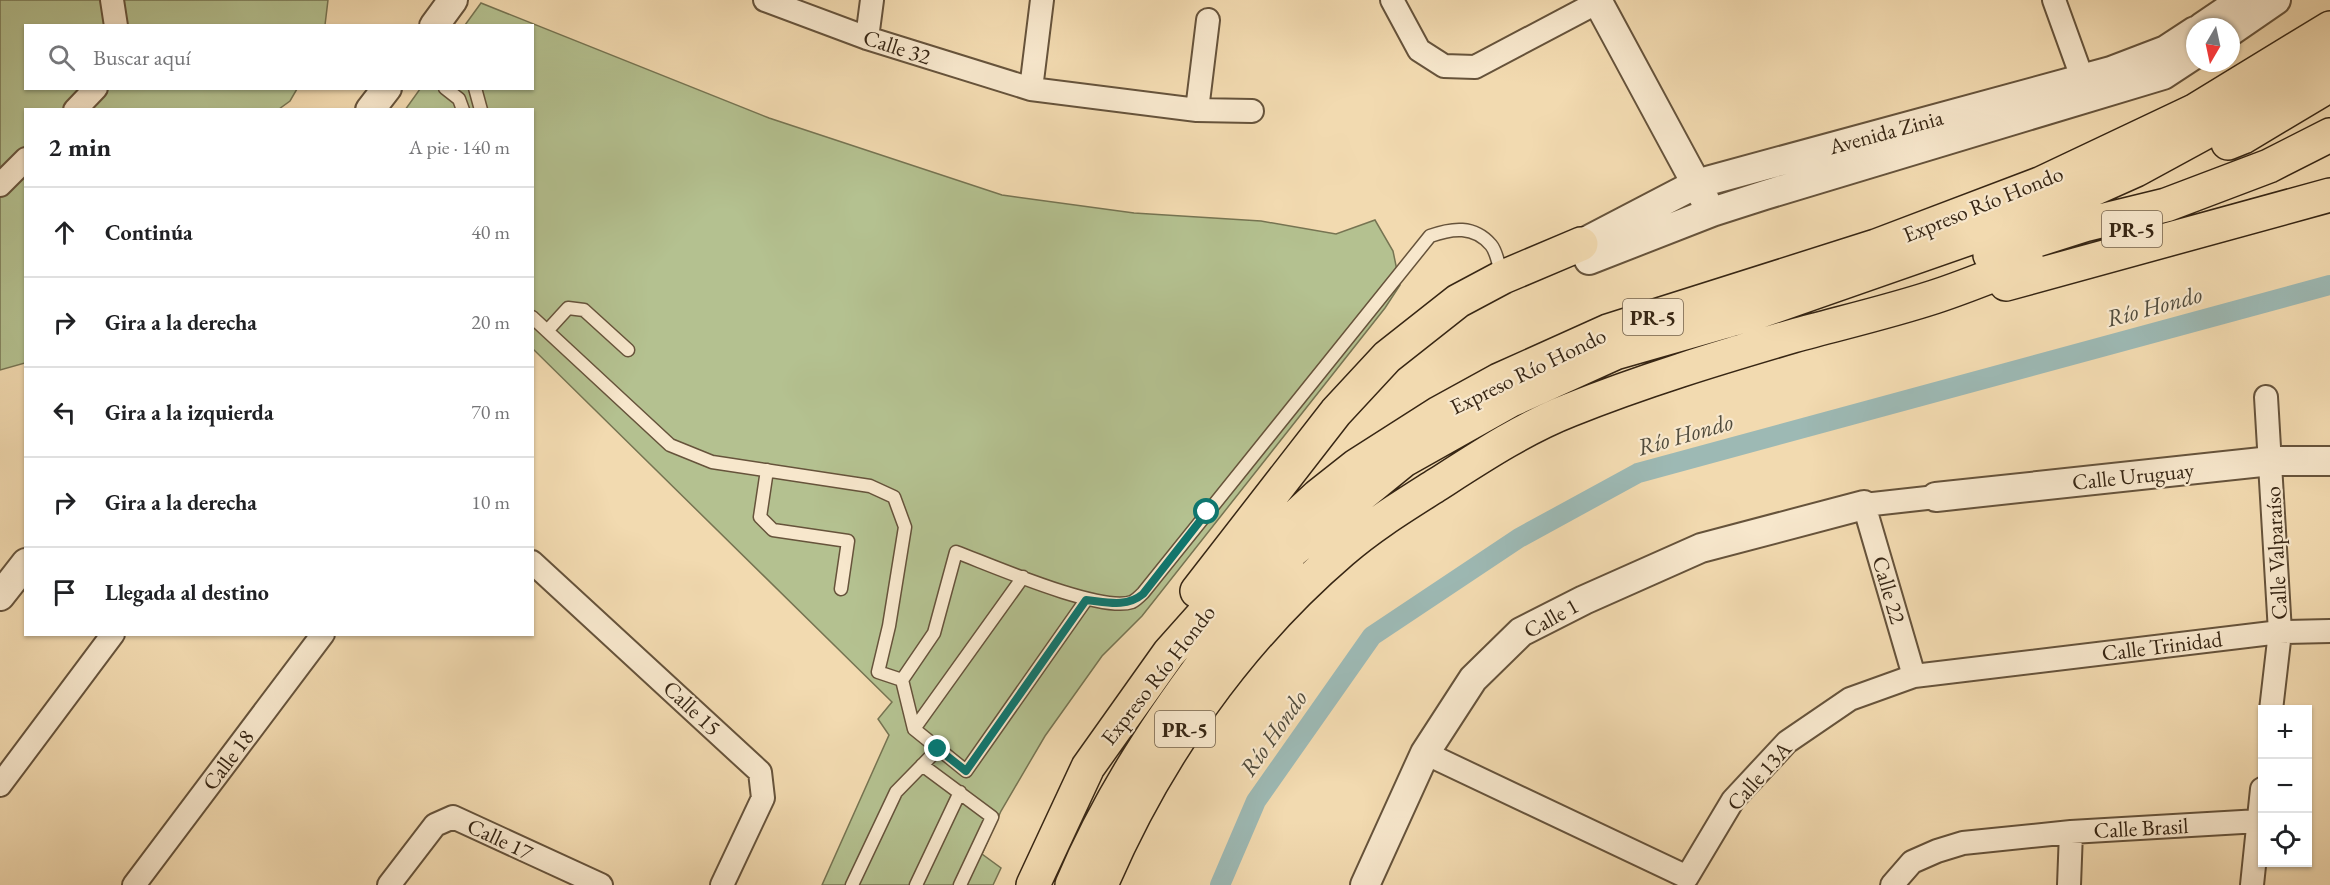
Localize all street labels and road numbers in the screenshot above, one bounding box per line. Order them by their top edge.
street label: Calle 32 [860,23,935,72]
street label: Avenida Zinia [1825,103,1947,161]
street label: Expreso Río Hondo [1899,159,2067,249]
road number: PR-5 [2102,211,2162,247]
road number: PR-5 [1623,299,1683,335]
street label: Expreso Río Hondo [1445,321,1611,421]
street label: Calle Uruguay [2071,455,2196,497]
street label: Calle Valparaíso [2258,485,2294,621]
street label: Calle 22 [1866,553,1913,628]
street label: Calle 1 [1518,591,1584,645]
street label: Expreso Río Hondo [1094,599,1222,751]
street label: Calle Trinidad [2100,624,2225,668]
street label: Calle 15 [657,674,727,742]
road number: PR-5 [1155,711,1215,747]
street label: Calle 18 [196,724,260,796]
street label: Calle 13A [1720,734,1798,817]
street label: Calle 17 [463,811,538,867]
street label: Calle Brasil [2093,811,2189,845]

